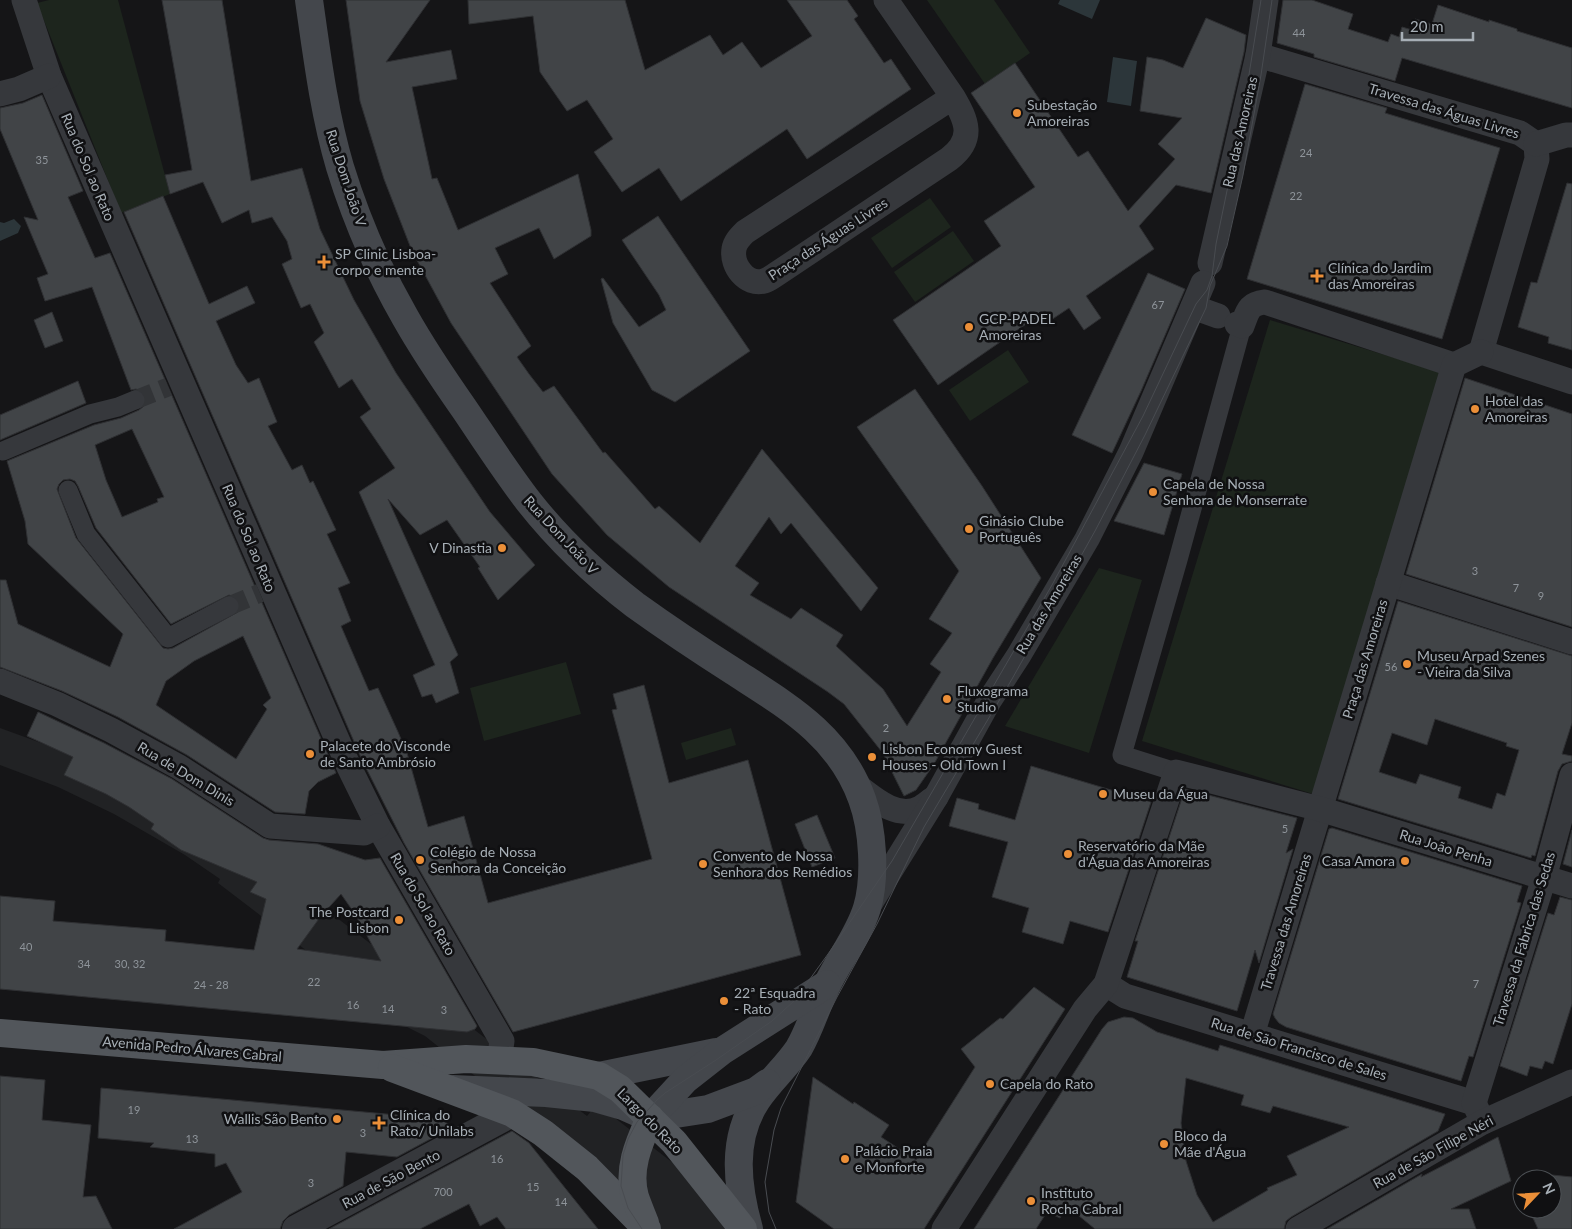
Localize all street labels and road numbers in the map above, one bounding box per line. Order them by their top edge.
street label: Rua das Amoreiras [1218,75,1261,189]
street label: Travessa das Águas Livres [1367,79,1522,142]
street label: Rua do Sol ao Rato [58,110,119,223]
street label: Rua Dom João V [323,127,370,229]
street label: Praça das Águas Livres [765,194,890,283]
street label: Rua do Sol ao Rato [219,481,280,594]
street label: Rua Dom João V [521,492,602,578]
street label: Rua das Amoreiras [1012,551,1085,657]
street label: Praça das Amoreiras [1338,597,1391,721]
street label: Rua de Dom Dinis [135,738,238,809]
street label: Rua João Penha [1398,825,1495,870]
street label: Rua do Sol ao Rato [387,849,460,958]
street label: Travessa da Fábrica das Sedas [1489,850,1558,1028]
street label: Travessa das Amoreiras [1257,851,1314,992]
street label: Rua de São Francisco de Sales [1209,1014,1389,1083]
street label: Avenida Pedro Álvares Cabral [102,1032,282,1065]
street label: Largo do Rato [614,1084,687,1157]
street label: Rua de São Filipe Néri [1370,1111,1496,1192]
street label: Rua de São Bento [339,1146,443,1212]

